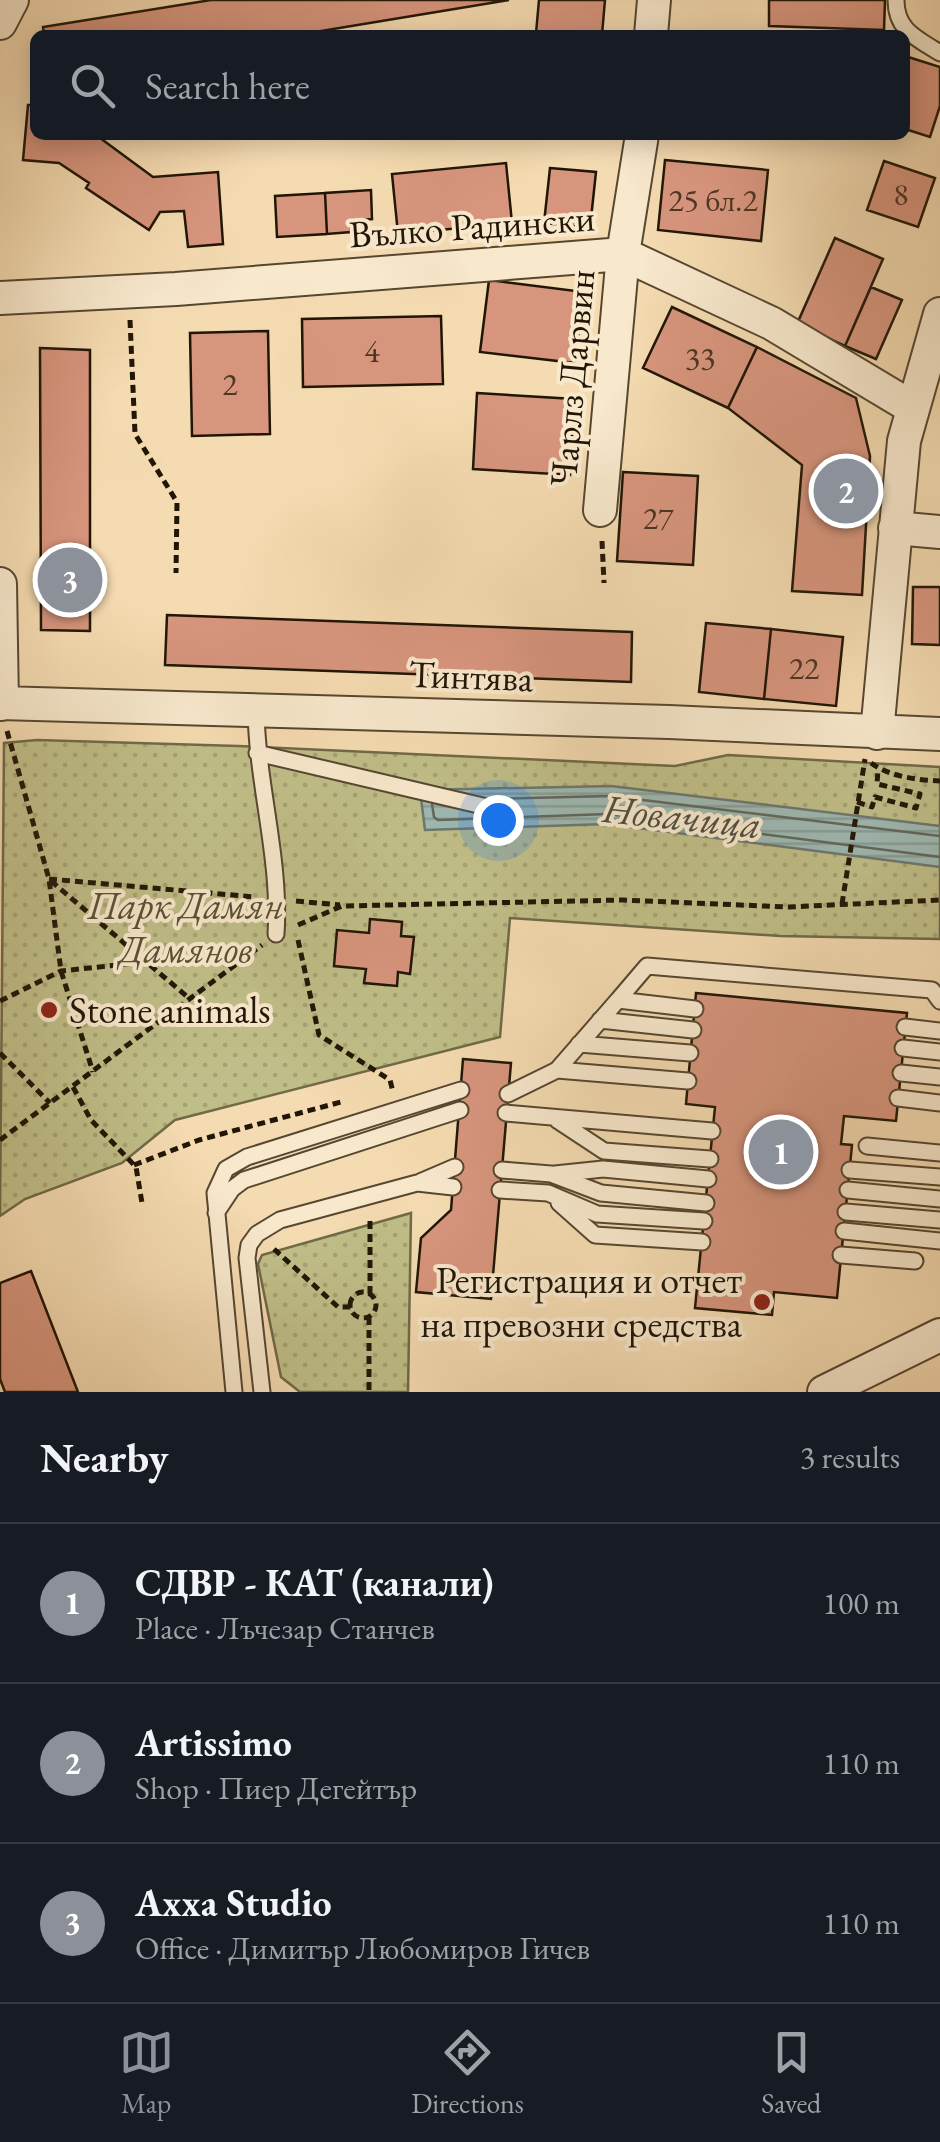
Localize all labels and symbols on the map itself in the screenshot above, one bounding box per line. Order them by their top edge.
house number: 8 [893,173,909,215]
house number: 25 бл.2 [668,179,758,221]
street label: Вълко Радински [347,192,597,259]
street label: Чарлз Дарвин [538,267,605,489]
house number: 4 [364,330,380,372]
house number: 33 [685,337,715,379]
house number: 2 [222,363,238,405]
pin: 2 [814,454,878,528]
house number: 27 [643,497,674,539]
pin: 3 [38,542,102,618]
house number: 22 [789,647,820,689]
street label: Тинтява [408,649,535,702]
water label: Новачица [599,782,764,850]
your location [473,795,524,846]
park label: Парк Дамян Дамянов [87,880,284,973]
place label: Stone animals [69,985,271,1034]
marker: Stone animals [38,999,60,1021]
pin: 1 [748,1114,814,1190]
place label: Регистрация и отчет на превозни средства [420,1255,743,1348]
marker: Регистрация и отчет на превозни средства [751,1291,773,1313]

